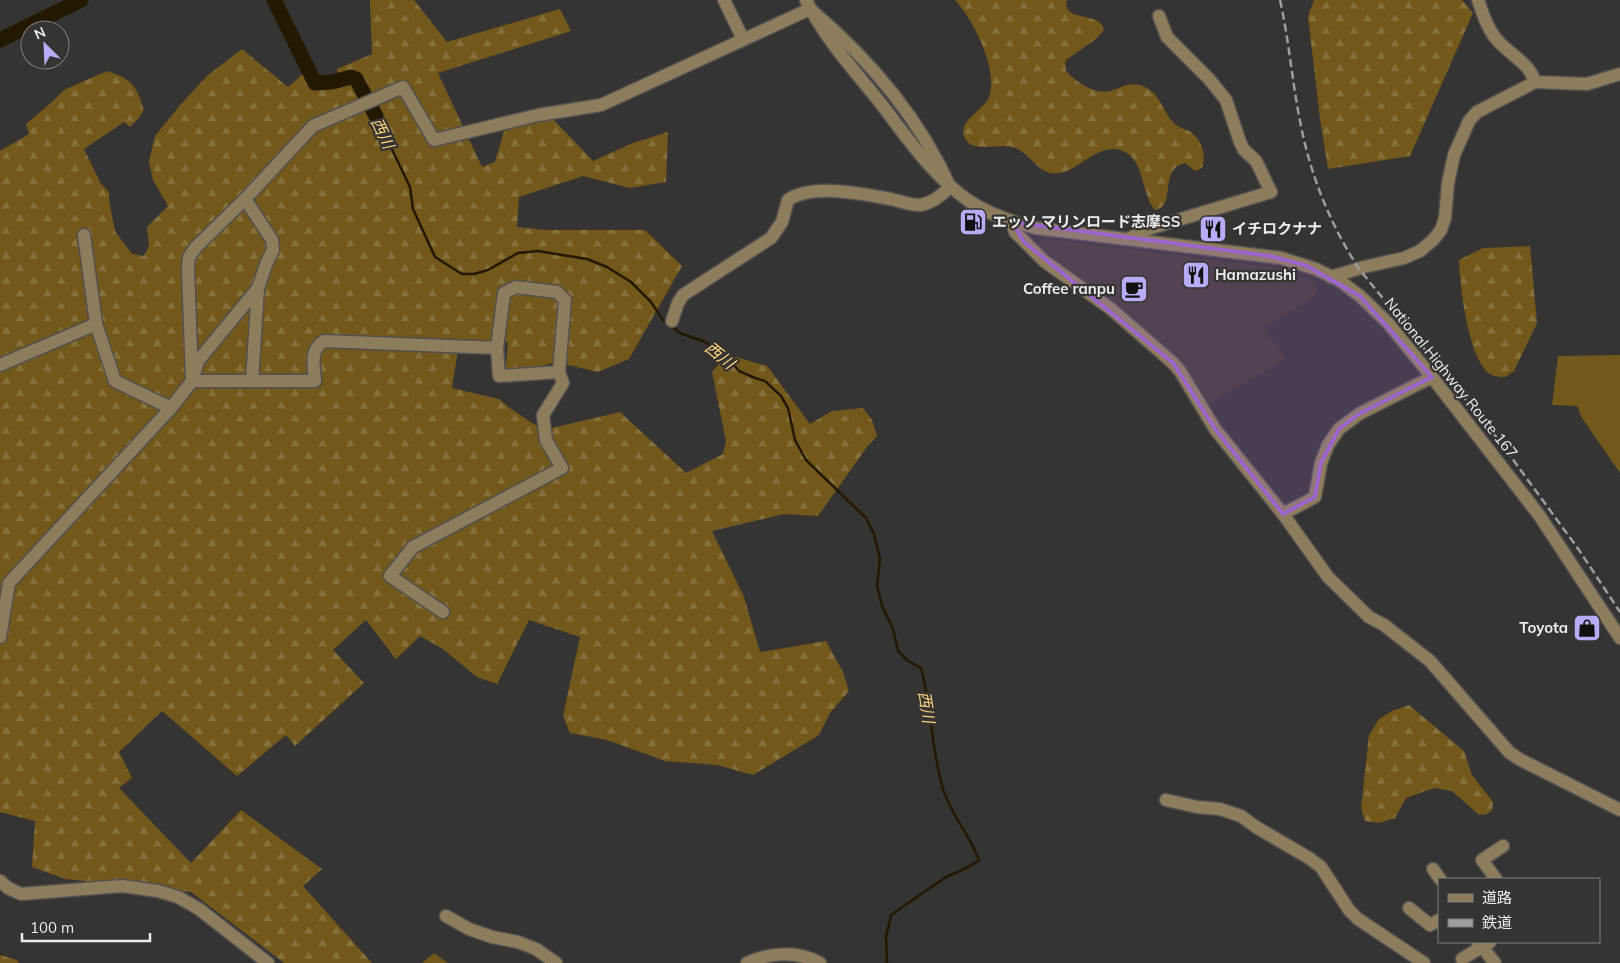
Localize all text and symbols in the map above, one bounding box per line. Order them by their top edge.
north arrow [20,20,70,70]
text: N [31,23,48,43]
water label: 西川 [367,114,400,154]
fuel station icon: エッソ マリンロード志摩SS [958,207,988,237]
place label: エッソ マリンロード志摩SS [992,212,1181,231]
restaurant icon: イチロクナナ [1198,214,1228,244]
place label: イチロクナナ [1232,219,1322,238]
restaurant icon: Hamazushi [1181,260,1211,290]
place label: Hamazushi [1215,265,1296,284]
cafe icon: Coffee ranpu [1119,274,1149,304]
place label: Coffee ranpu [1023,279,1115,298]
street label: National Highway Route 167 [1381,294,1522,462]
water label: 西川 [701,337,740,374]
shop icon: Toyota [1572,613,1602,643]
place label: Toyota [1519,618,1568,637]
water label: 西川 [915,690,940,726]
legend [1438,878,1600,943]
text: 道路 [1482,888,1512,907]
scale bar [22,910,150,942]
text: 鉄道 [1482,913,1512,932]
text: 100 m [30,918,74,937]

